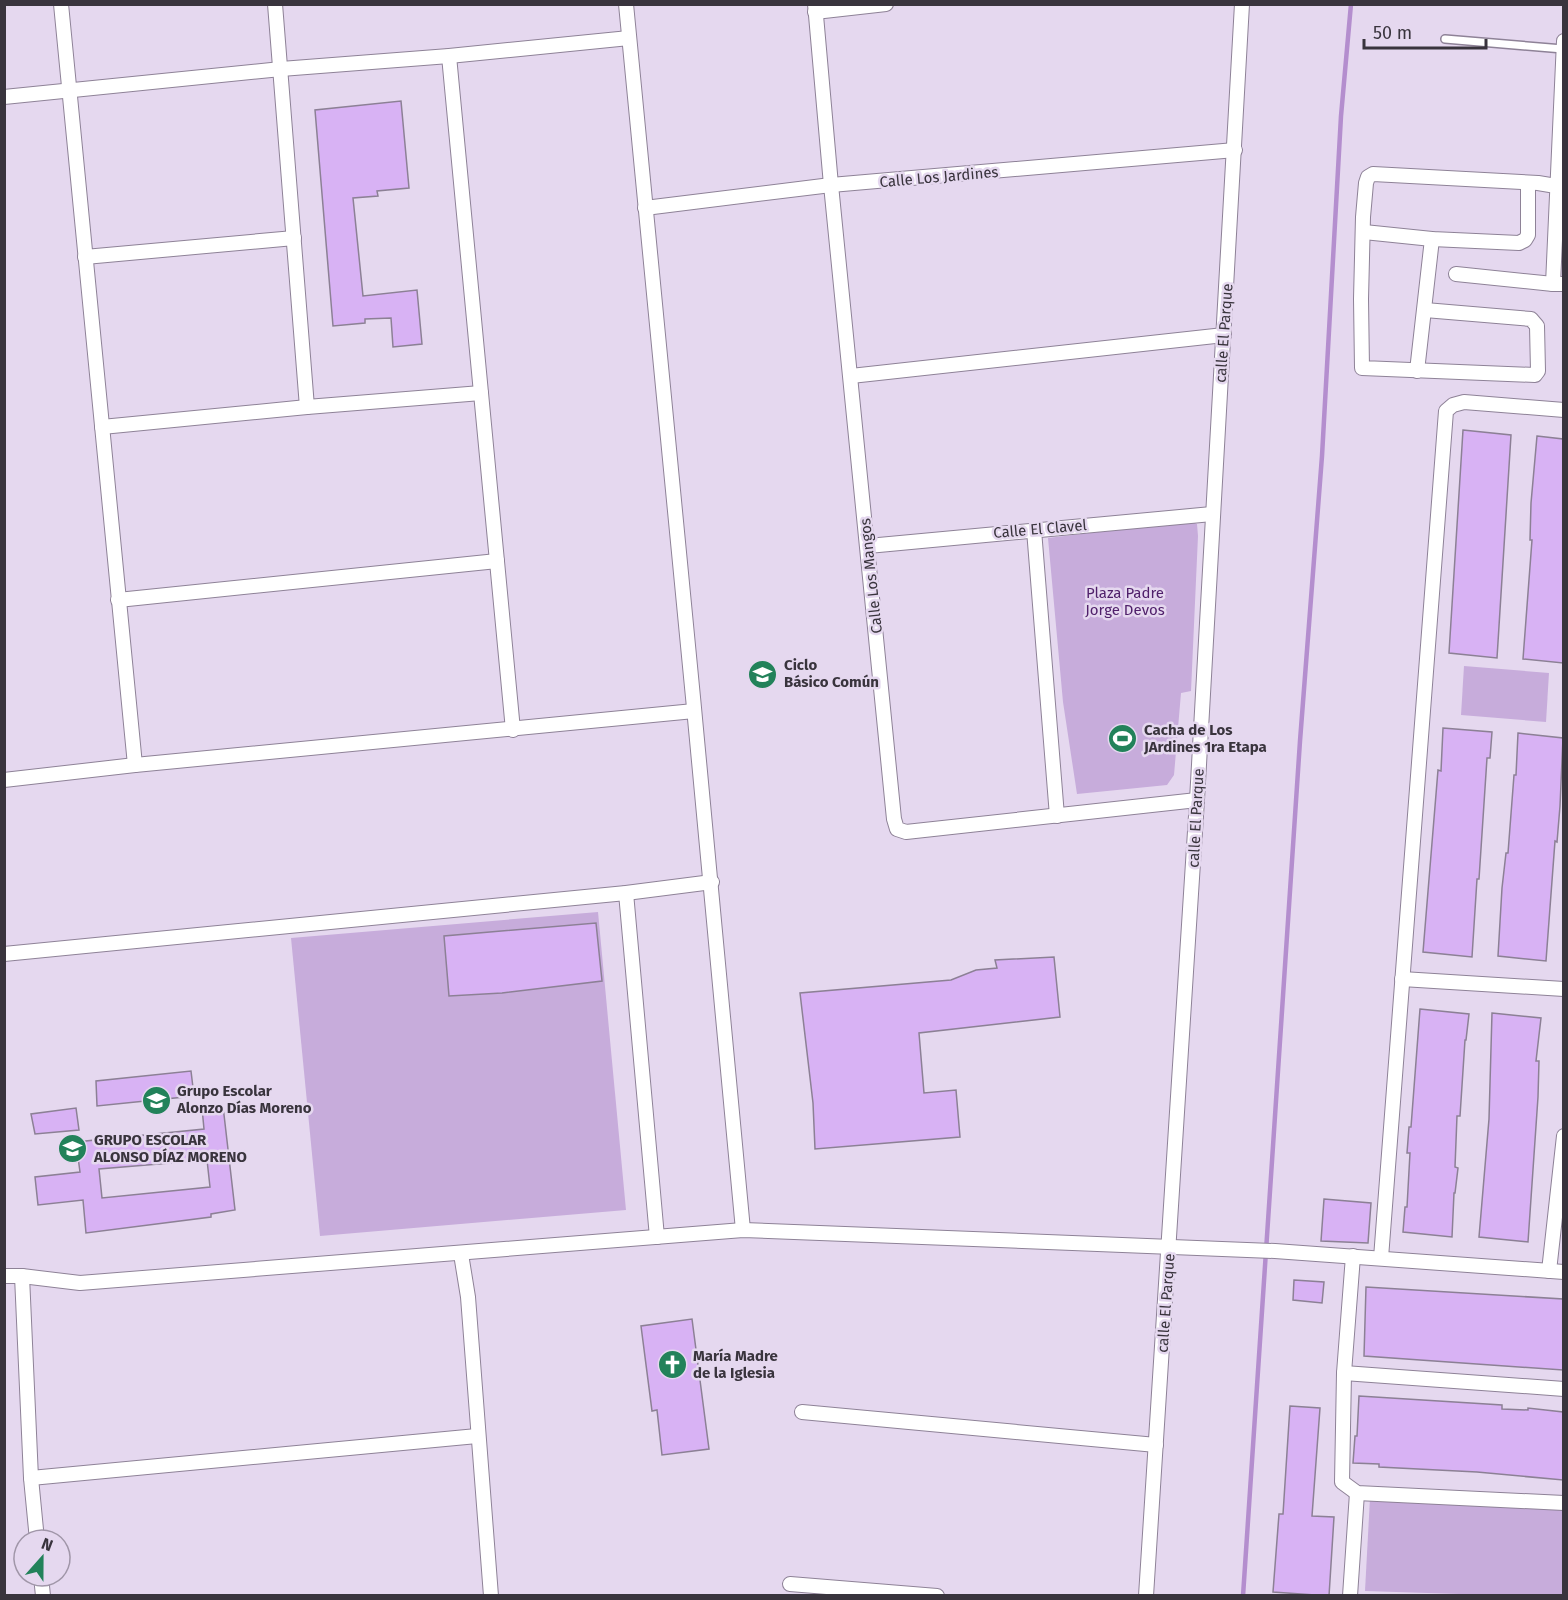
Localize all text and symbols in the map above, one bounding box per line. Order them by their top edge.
scale bar [1364,12,1486,50]
text: 50 m [1373,22,1412,44]
street label: Calle Los Jardines [879,163,999,191]
street label: calle El Parque [1212,283,1236,383]
street label: Calle El Clavel [992,516,1088,542]
street label: Calle Los Mangos [856,517,886,635]
park label: Plaza Padre Jorge Devos [1085,584,1165,619]
place label: Ciclo Básico Común [784,656,879,691]
school or university icon: Ciclo Básico Común [747,658,779,690]
place label: Cacha de Los JArdines 1ra Etapa [1143,721,1267,756]
sports icon: Cacha de Los JArdines 1ra Etapa [1107,723,1139,755]
street label: calle El Parque [1184,768,1208,868]
place label: Grupo Escolar Alonzo Días Moreno [176,1082,312,1117]
school or university icon: Grupo Escolar Alonzo Días Moreno [140,1084,172,1116]
place label: GRUPO ESCOLAR ALONSO DÍAZ MORENO [93,1131,247,1166]
school or university icon: GRUPO ESCOLAR ALONSO DÍAZ MORENO [57,1133,89,1165]
street label: calle El Parque [1154,1253,1178,1353]
place label: María Madre de la Iglesia [693,1347,778,1382]
church icon: María Madre de la Iglesia [656,1349,688,1381]
north arrow [12,1528,72,1588]
text: N [39,1534,56,1555]

